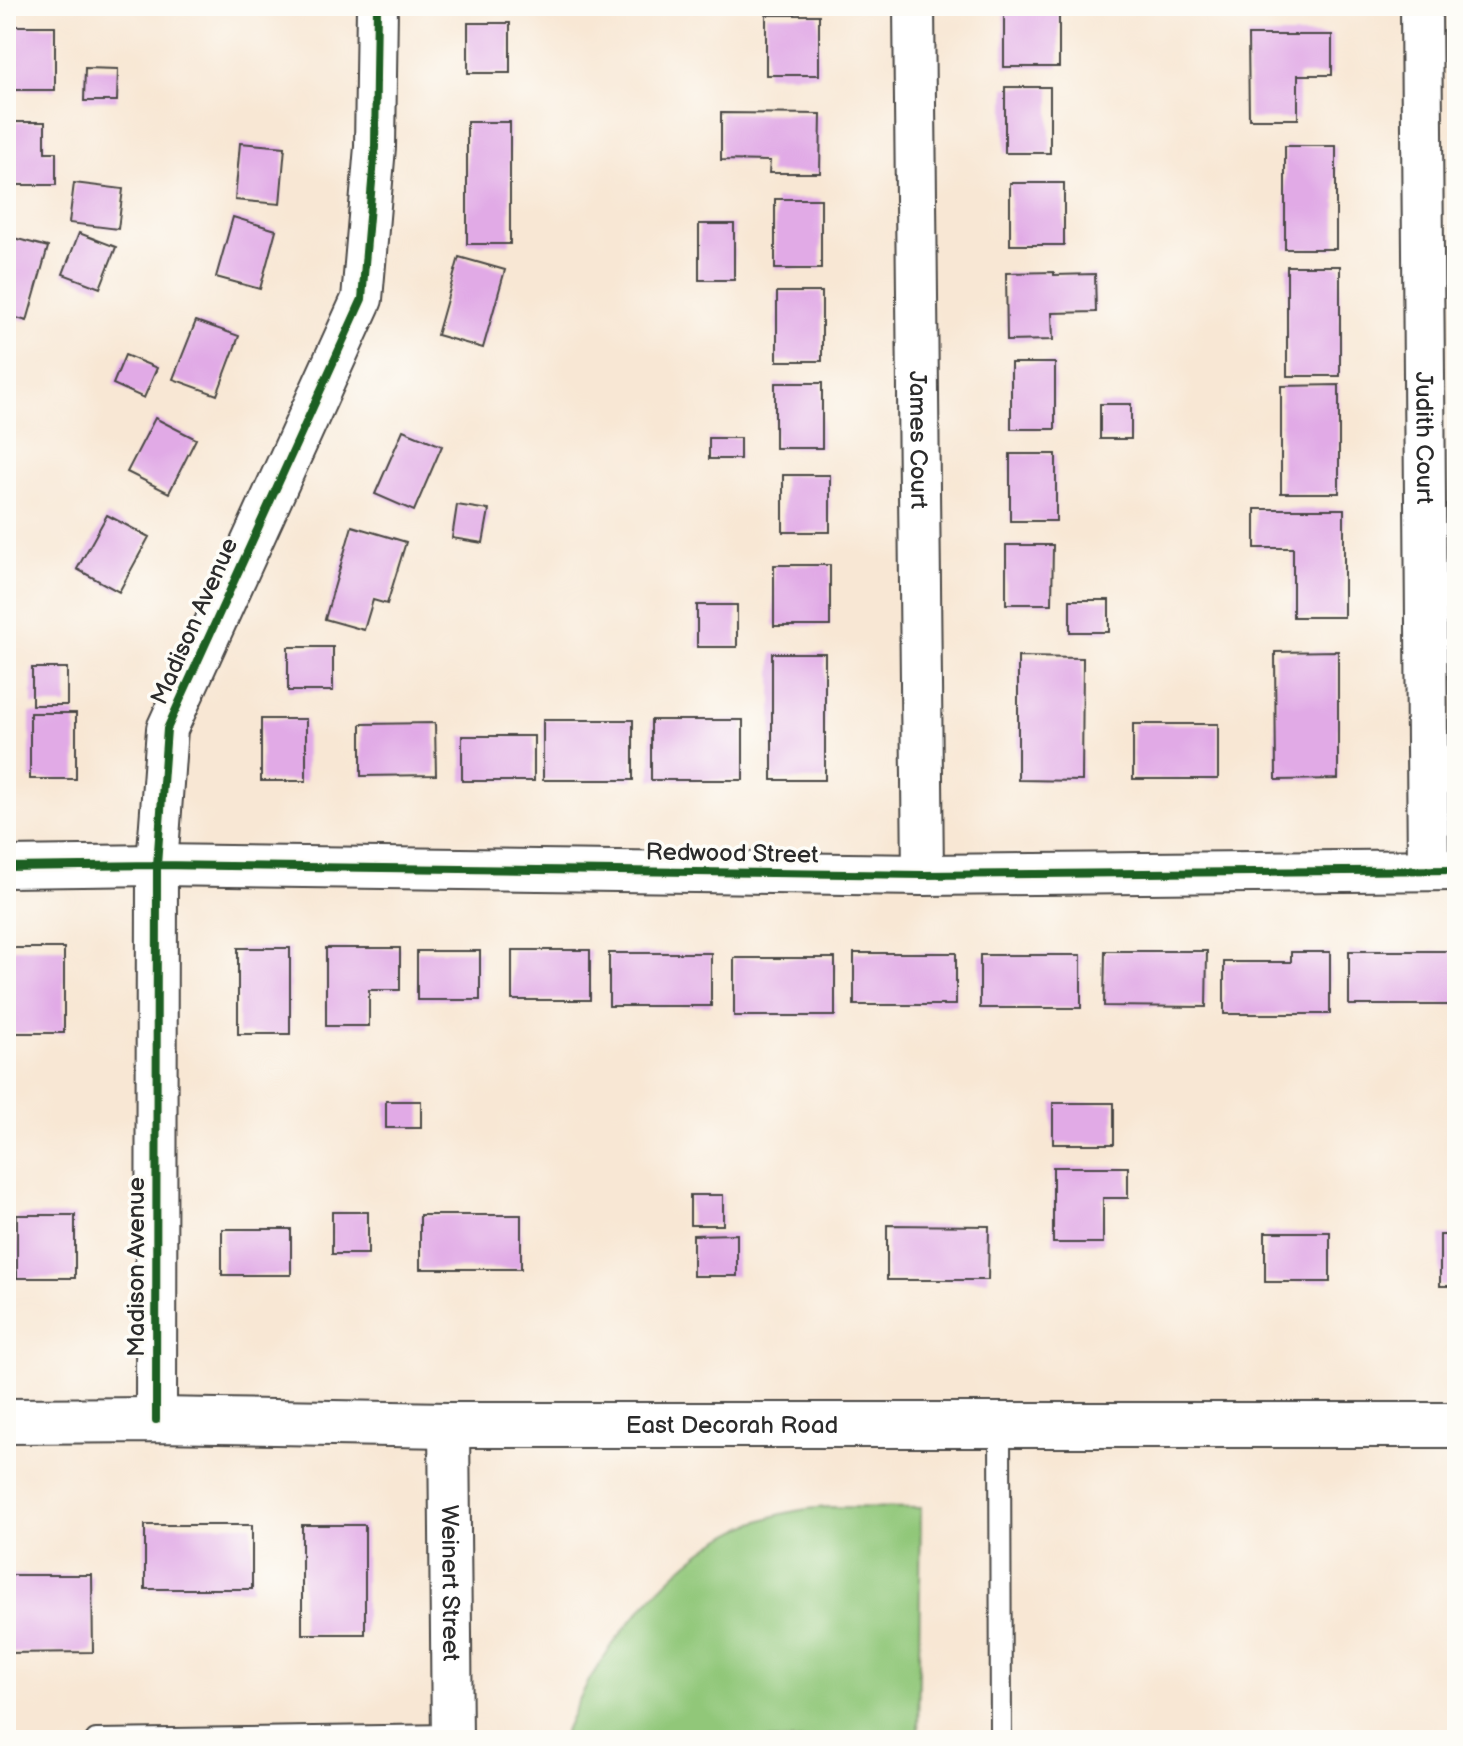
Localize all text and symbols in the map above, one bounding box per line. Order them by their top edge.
street label: James Court [903,371,933,510]
street label: Judith Court [1409,372,1439,505]
street label: Madison Avenue [145,533,244,709]
street label: Redwood Street [645,837,819,870]
street label: Madison Avenue [122,1177,151,1357]
street label: East Decorah Road [626,1411,838,1440]
street label: Weinert Street [435,1505,465,1662]

